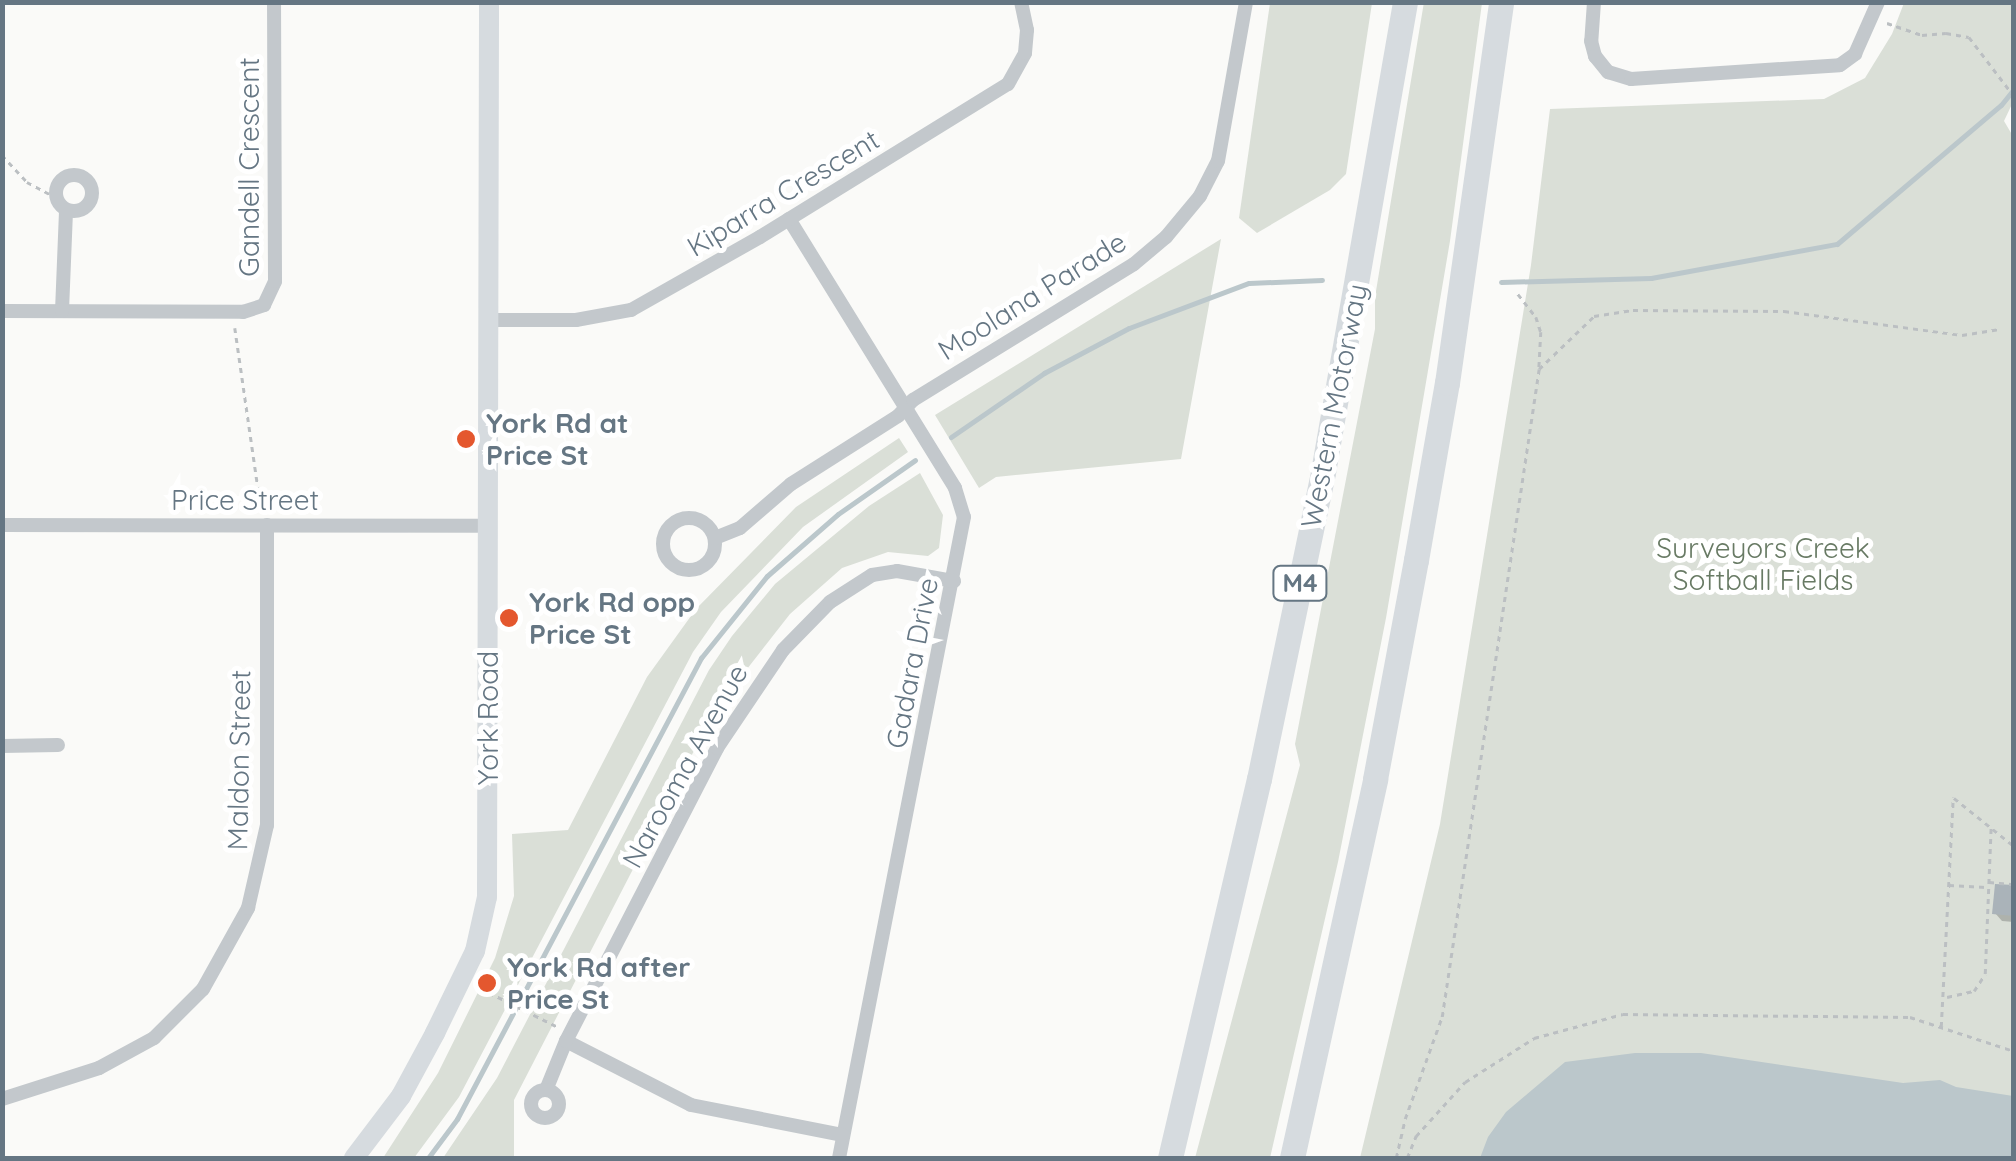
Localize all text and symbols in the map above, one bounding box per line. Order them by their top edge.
street label: Gandell Crescent [232,57,266,277]
street label: Kiparra Crescent [681,122,885,264]
street label: Moolana Parade [932,225,1132,367]
street label: Western Motorway [1294,281,1374,531]
place label: York Rd at Price St [486,406,628,472]
marker: York Rd at Price St [455,428,477,450]
street label: Price Street [171,483,319,517]
park label: Surveyors Creek Softball Fields [1656,531,1870,597]
road number: M4 [1270,563,1330,603]
street label: Gadara Drive [879,575,945,751]
place label: York Rd opp Price St [529,585,695,651]
marker: York Rd opp Price St [498,607,520,629]
street label: York Road [471,651,505,785]
street label: Narooma Avenue [615,658,755,874]
street label: Maldon Street [221,669,257,851]
place label: York Rd after Price St [507,950,690,1016]
marker: York Rd after Price St [476,972,498,994]

